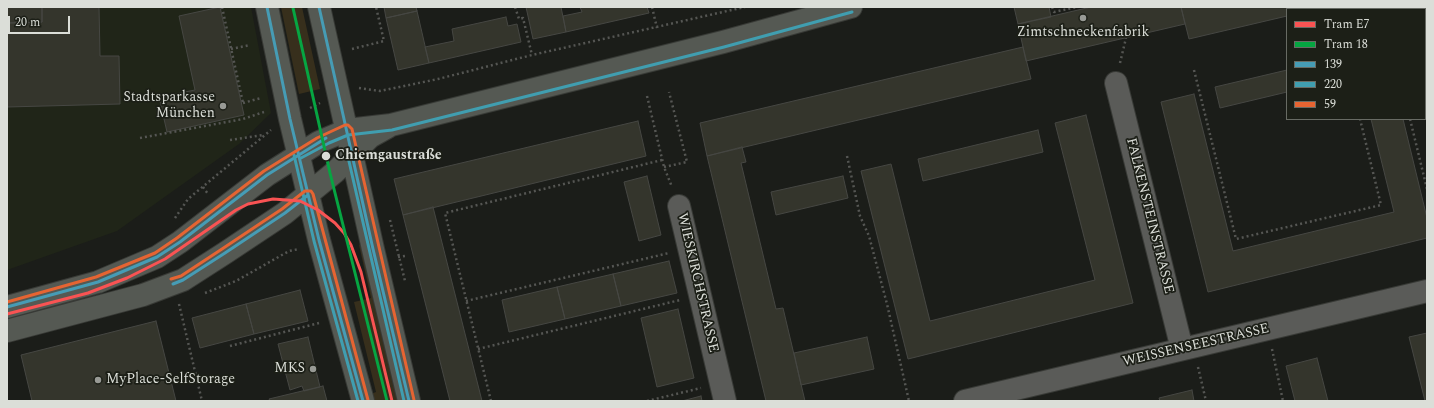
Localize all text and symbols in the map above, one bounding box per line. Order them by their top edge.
scale bar [10,8,72,34]
legend [1286,8,1426,120]
text: 20 m [15,13,40,32]
marker: Zimtschneckenfabrik [1078,13,1088,23]
text: Tram E7 [1324,15,1370,34]
place label: Zimtschneckenfabrik [1017,25,1149,41]
text: Tram 18 [1324,35,1368,54]
text: 139 [1324,55,1342,74]
text: 220 [1324,75,1342,94]
place label: Stadtsparkasse München [123,90,215,122]
text: 59 [1324,95,1336,114]
marker: Stadtsparkasse München [218,101,228,111]
street label: FALKENSTEINSTRASSE [1121,136,1177,296]
place label: Chiemgaustraße [335,148,442,164]
marker: Chiemgaustraße [320,150,332,162]
street label: WIESKIRCHSTRASSE [673,212,721,354]
street label: WEISSENSEESTRASSE [1121,321,1271,371]
place label: MKS [274,361,305,377]
marker: MKS [308,364,318,374]
place label: MyPlace-SelfStorage [106,372,235,388]
marker: MyPlace-SelfStorage [93,375,103,385]

